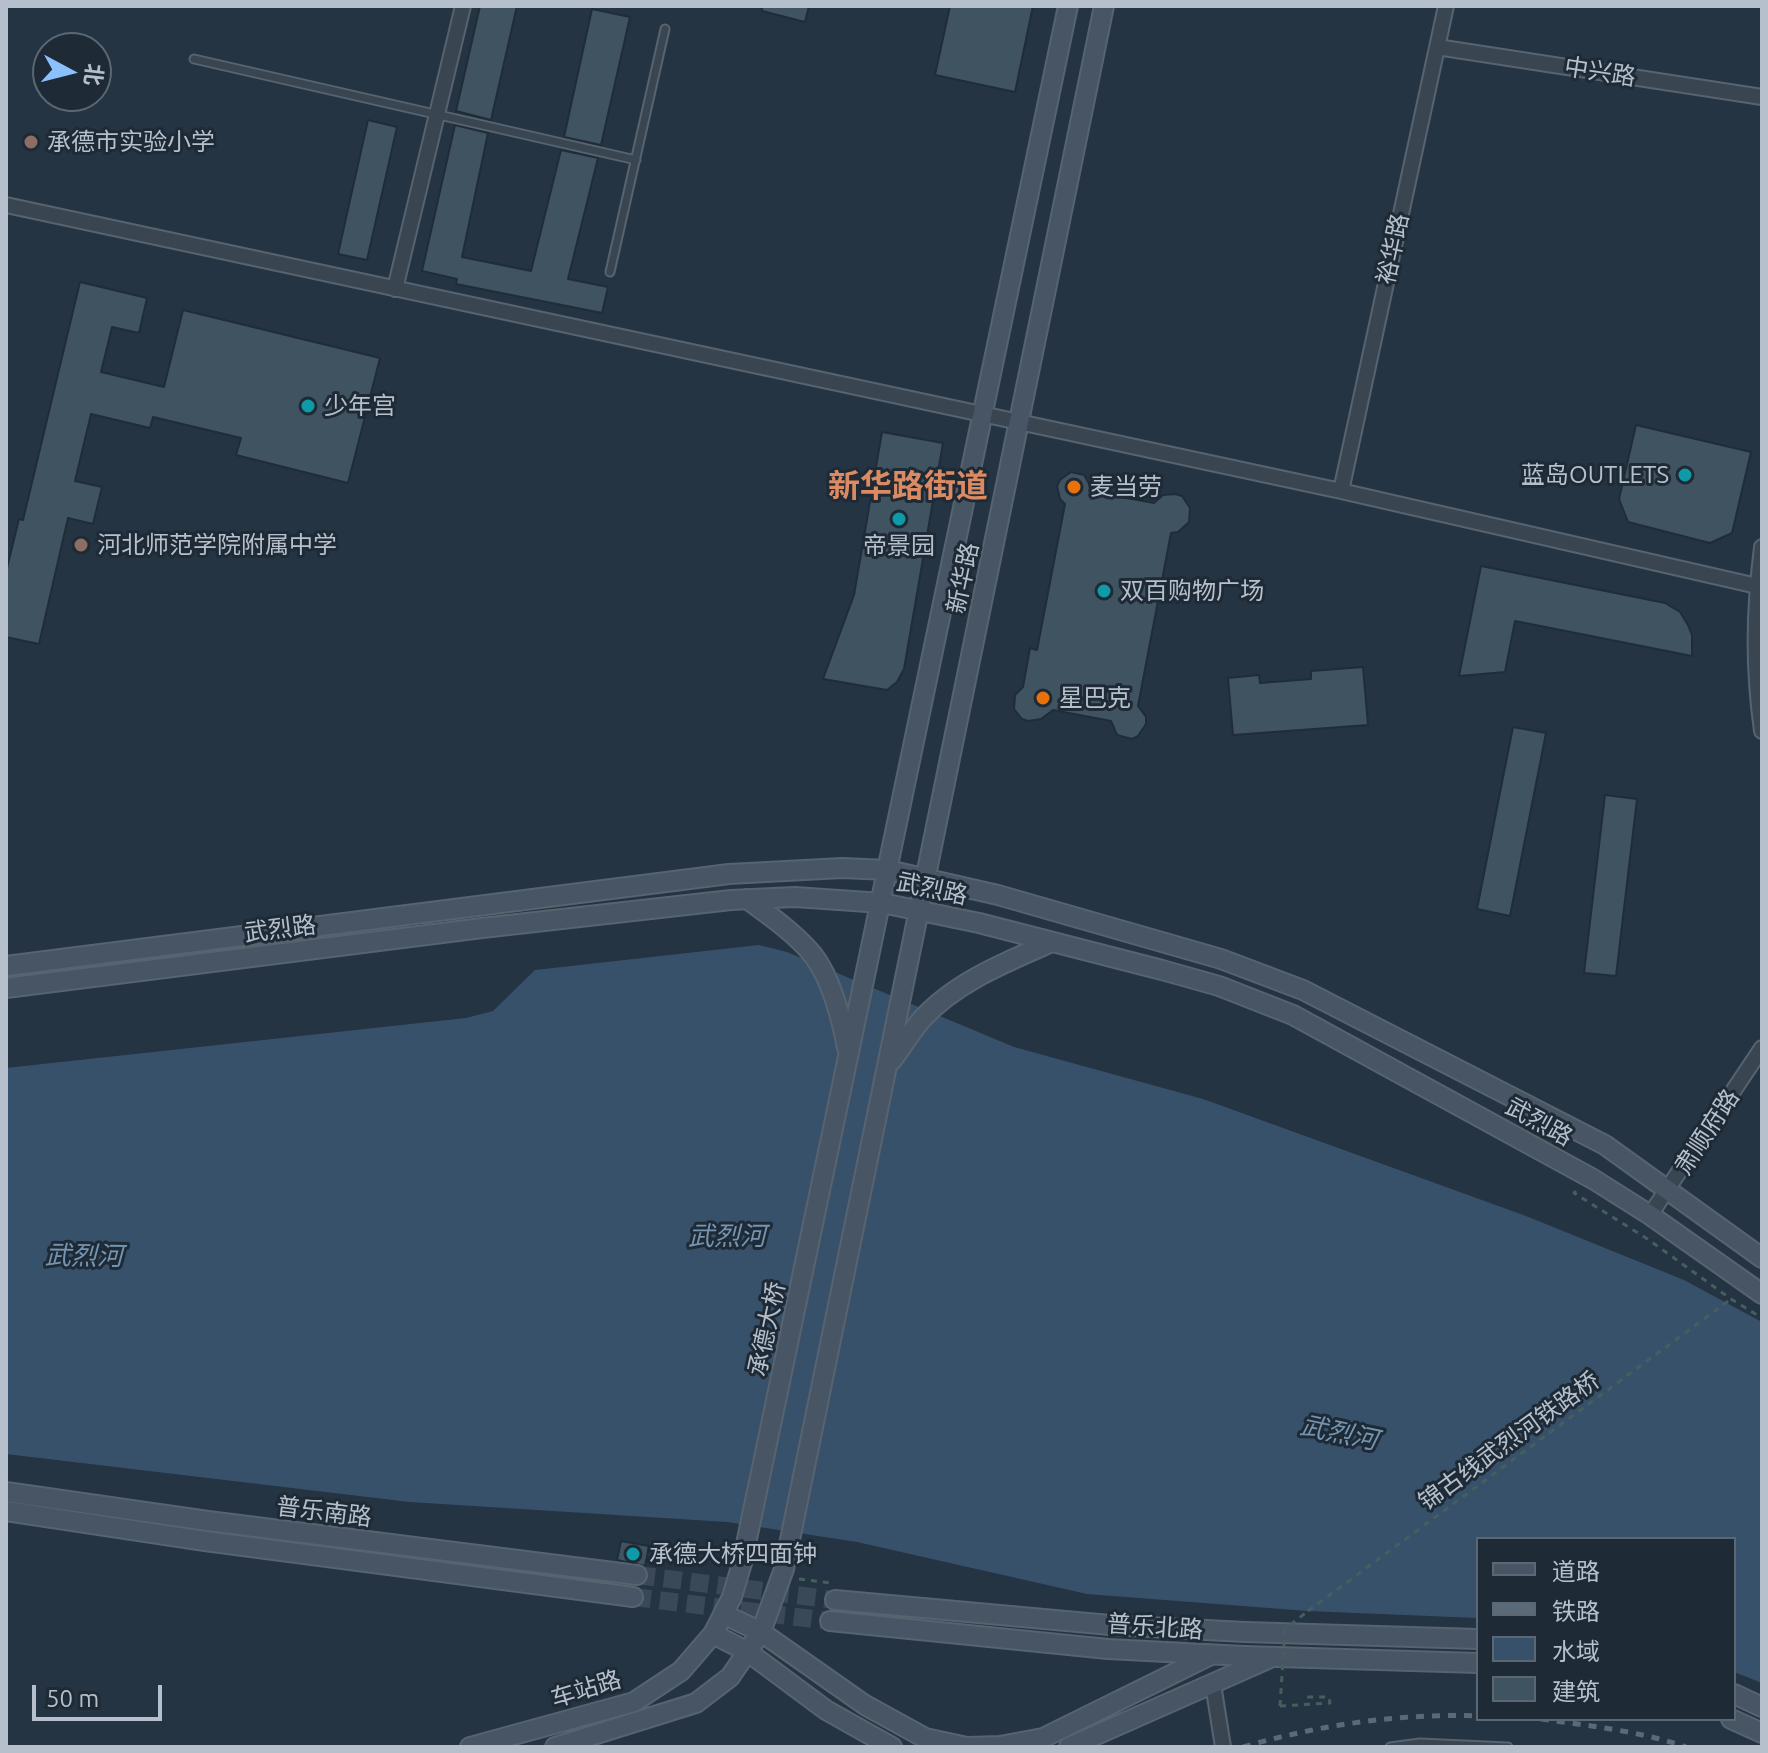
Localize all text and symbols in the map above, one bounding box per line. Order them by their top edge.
north arrow [32,32,112,112]
street label: 中兴路 [1562,52,1638,92]
text: 北 [81,62,108,87]
place label: 承德市实验小学 [47,128,215,156]
marker: 承德市实验小学 [22,133,40,151]
street label: 裕华路 [1371,211,1415,287]
place label: 少年宫 [324,392,396,420]
marker: 少年宫 [299,397,317,415]
place label: 蓝岛OUTLETS [1521,461,1669,489]
marker: 蓝岛OUTLETS [1676,466,1694,484]
district label: 新华路街道 [828,467,988,505]
place label: 麦当劳 [1090,473,1162,501]
marker: 麦当劳 [1065,478,1083,496]
marker: 帝景园 [890,510,908,528]
place label: 河北师范学院附属中学 [97,531,337,559]
place label: 帝景园 [863,532,935,560]
marker: 河北师范学院附属中学 [72,536,90,554]
street label: 新华路 [941,540,985,616]
place label: 双百购物广场 [1120,577,1264,605]
marker: 双百购物广场 [1095,582,1113,600]
place label: 星巴克 [1059,684,1131,712]
marker: 星巴克 [1034,689,1052,707]
street label: 武烈路 [894,867,970,911]
street label: 武烈路 [243,910,317,948]
street label: 肃顺府路 [1669,1084,1745,1180]
street label: 武烈路 [1501,1092,1577,1152]
water label: 武烈河 [688,1220,766,1252]
water label: 武烈河 [45,1240,123,1272]
street label: 承德大桥 [743,1279,791,1379]
street label: 锦古线武烈河铁路桥 [1413,1366,1605,1516]
water label: 武烈河 [1298,1410,1380,1456]
street label: 普乐南路 [275,1492,373,1532]
legend [1476,1537,1736,1721]
place label: 承德大桥四面钟 [649,1540,817,1568]
marker: 承德大桥四面钟 [624,1545,642,1563]
text: 道路 [1552,1558,1600,1585]
text: 铁路 [1552,1598,1600,1625]
street label: 普乐北路 [1106,1609,1204,1645]
text: 水域 [1552,1638,1600,1665]
street label: 车站路 [547,1665,625,1713]
scale bar [36,1669,166,1719]
text: 建筑 [1552,1678,1600,1705]
text: 50 m [46,1685,99,1712]

